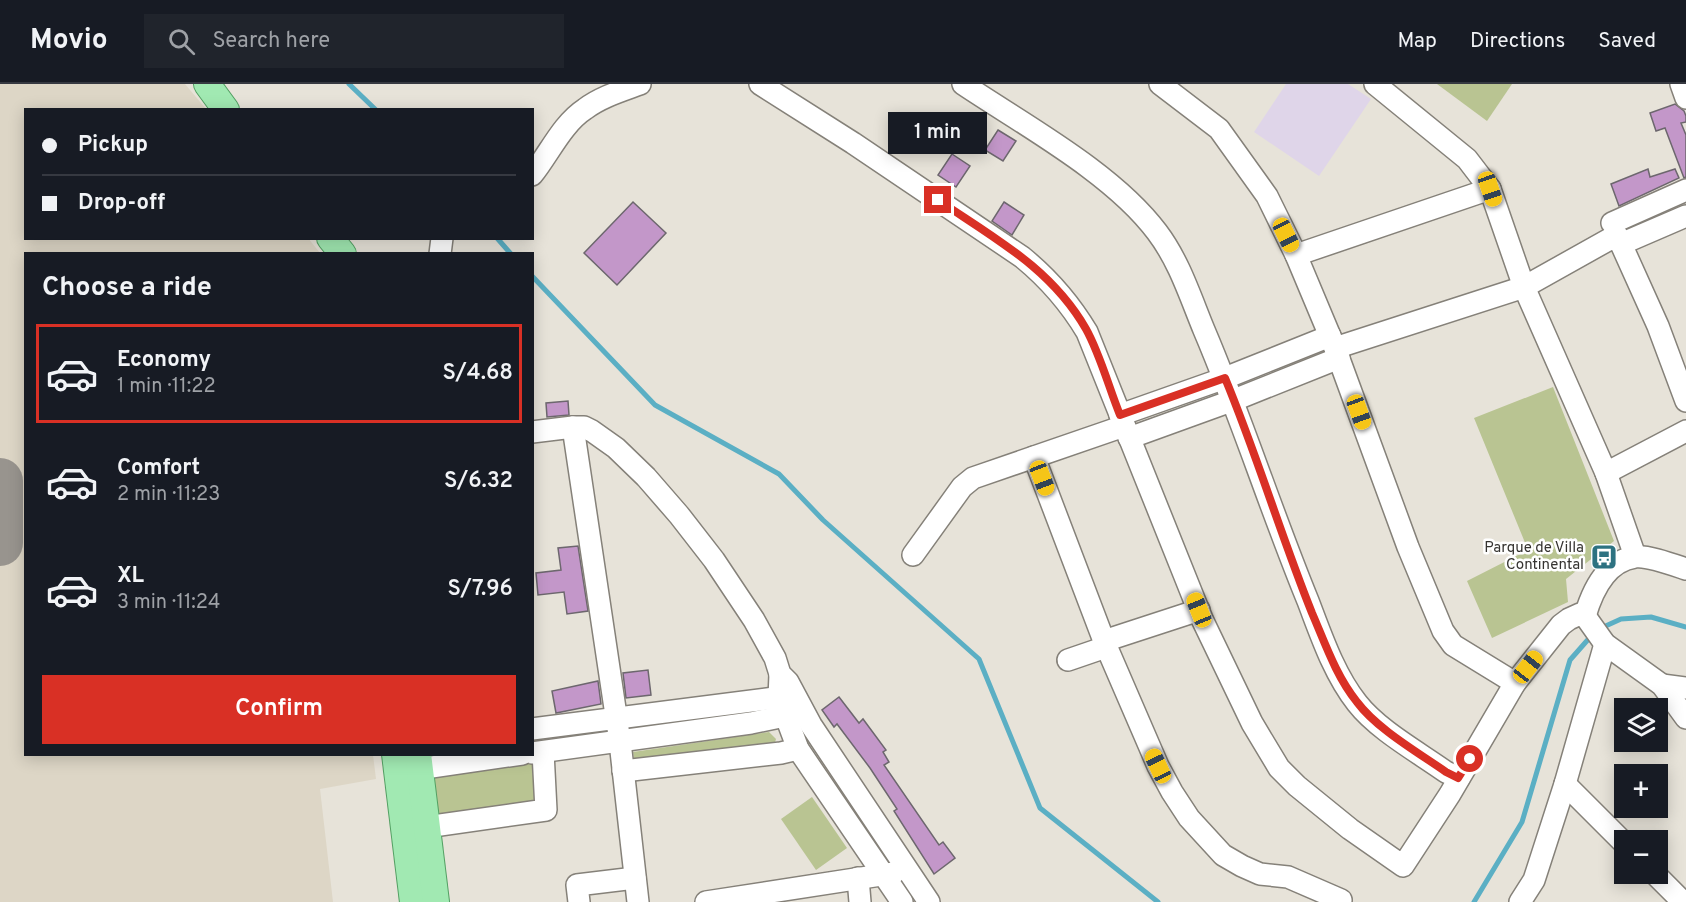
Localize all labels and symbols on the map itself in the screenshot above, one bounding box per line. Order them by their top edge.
callout: 1 min [888,113,988,155]
car [1476,169,1504,209]
route end [924,186,951,213]
car [1270,215,1302,255]
car [1344,392,1374,432]
car [1027,458,1057,498]
place label: Parque de Villa Continental [1484,539,1584,575]
bus stop icon: Parque de Villa Continental [1589,542,1619,572]
car [1184,590,1214,630]
car [1510,647,1546,687]
route start [1456,745,1483,772]
car [1142,746,1174,786]

